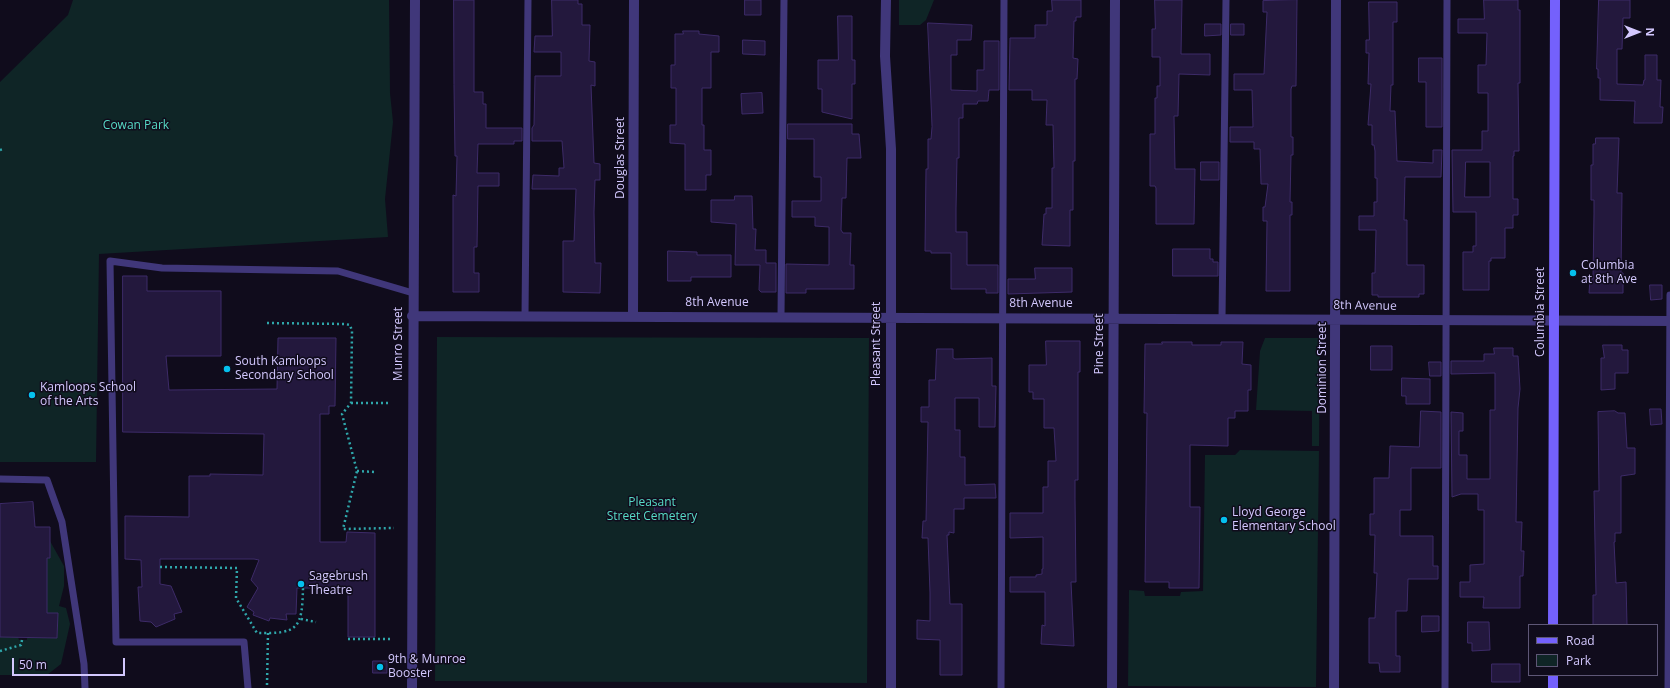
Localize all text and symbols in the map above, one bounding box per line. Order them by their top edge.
north arrow [1618,12,1658,52]
text: N [1643,28,1658,36]
street label: Douglas Street [614,117,628,199]
park label: Cowan Park [103,119,169,133]
place label: Columbia at 8th Ave [1581,259,1637,287]
street label: Columbia Street [1534,267,1548,357]
marker: Columbia at 8th Ave [1568,268,1578,278]
street label: 8th Avenue [685,296,749,310]
street label: 8th Avenue [1009,297,1073,311]
street label: 8th Avenue [1333,298,1397,314]
street label: Pleasant Street [870,302,884,386]
street label: Munro Street [392,307,406,381]
street label: Pine Street [1093,314,1107,374]
street label: Dominion Street [1316,322,1330,414]
place label: South Kamloops Secondary School [235,355,334,383]
marker: South Kamloops Secondary School [222,364,232,374]
place label: Kamloops School of the Arts [40,381,136,409]
marker: Kamloops School of the Arts [27,390,37,400]
park label: Pleasant Street Cemetery [607,496,697,524]
place label: Lloyd George Elementary School [1232,506,1336,534]
marker: Lloyd George Elementary School [1219,515,1229,525]
place label: Sagebrush Theatre [309,570,368,598]
marker: Sagebrush Theatre [296,579,306,589]
legend [1528,624,1658,676]
text: Road [1566,632,1595,649]
scale bar [14,650,127,676]
text: Park [1566,652,1591,669]
place label: 9th & Munroe Booster [388,653,466,681]
text: 50 m [19,656,47,673]
marker: 9th & Munroe Booster [375,662,385,672]

